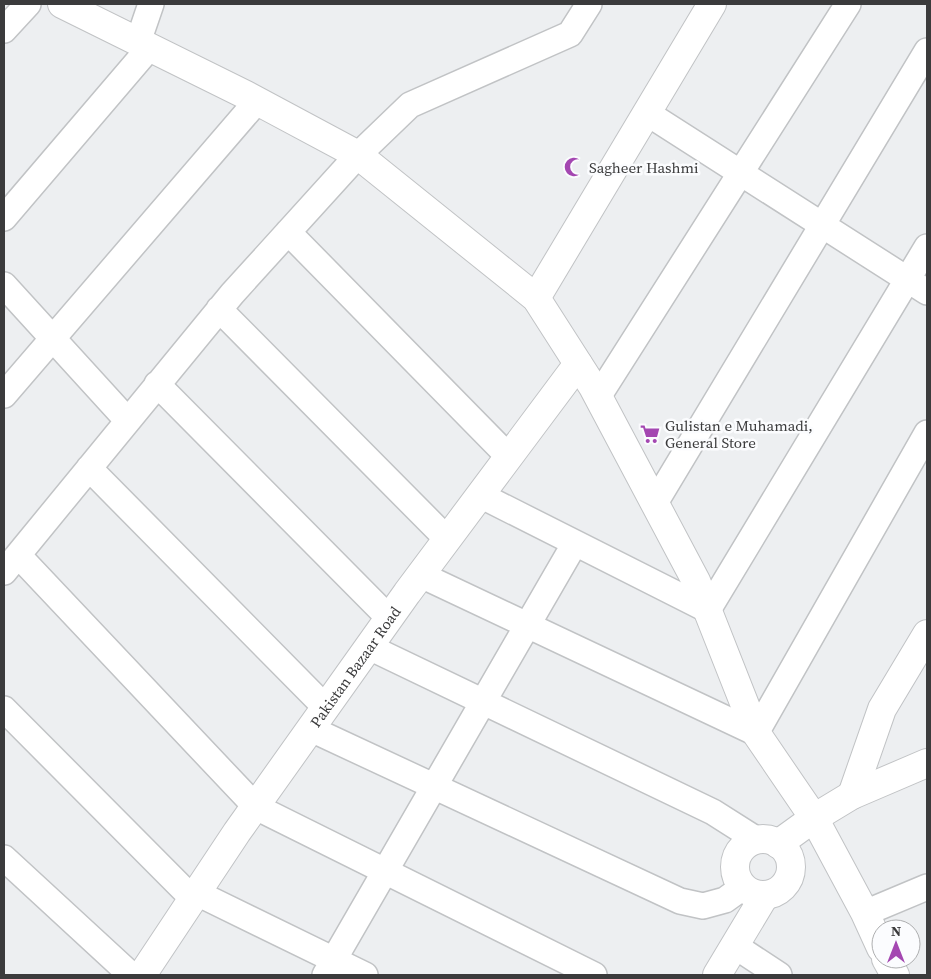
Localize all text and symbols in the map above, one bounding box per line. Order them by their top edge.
mosque icon: Sagheer Hashmi [563,156,585,178]
place label: Sagheer Hashmi [589,157,698,178]
place label: Gulistan e Muhamadi, General Store [665,415,813,453]
supermarket icon: Gulistan e Muhamadi, General Store [639,423,661,445]
street label: Pakistan Bazaar Road [305,601,405,731]
north arrow [871,919,921,969]
text: N [891,921,901,941]

